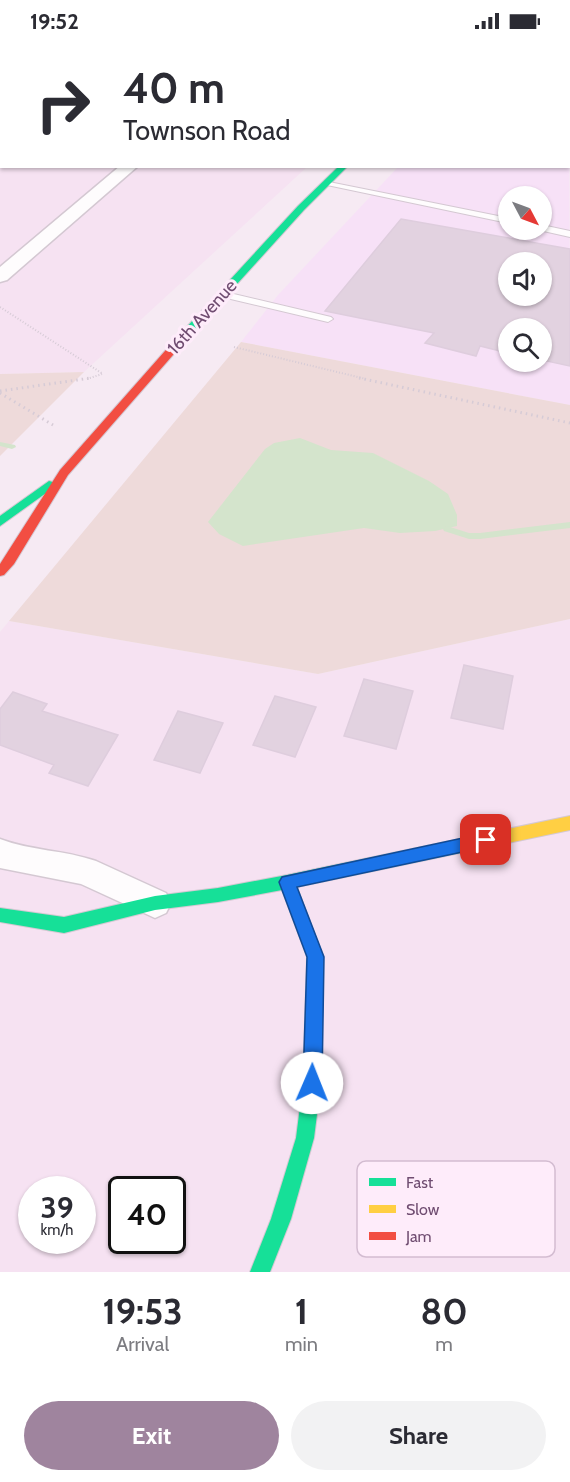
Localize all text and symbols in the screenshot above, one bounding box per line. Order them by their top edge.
text: 19:52 [30,8,79,35]
text: 40 m [123,62,225,114]
icon: right [24,66,102,144]
text: Townson Road [123,114,290,147]
north arrow [498,186,552,240]
map controls [498,186,552,372]
button: sound [498,252,552,306]
street label: 16th Avenue [163,275,241,359]
button: search [498,318,552,372]
pin [460,814,511,865]
icon: arrive [469,823,502,856]
position arrow [280,1051,344,1115]
legend [357,1161,555,1257]
text: Fast [406,1173,434,1192]
speed limit sign: 40 [108,1176,186,1254]
text: 39 [40,1189,74,1226]
text: Slow [406,1200,440,1219]
text: km/h [41,1221,73,1239]
text: Jam [405,1227,432,1246]
text: 19:53 [102,1289,183,1333]
text: 1 [295,1289,308,1333]
text: 80 [420,1289,468,1333]
text: Arrival [116,1332,169,1356]
text: min [285,1332,318,1356]
text: m [435,1332,453,1356]
button: Exit [24,1401,279,1470]
button: Share [291,1401,546,1470]

